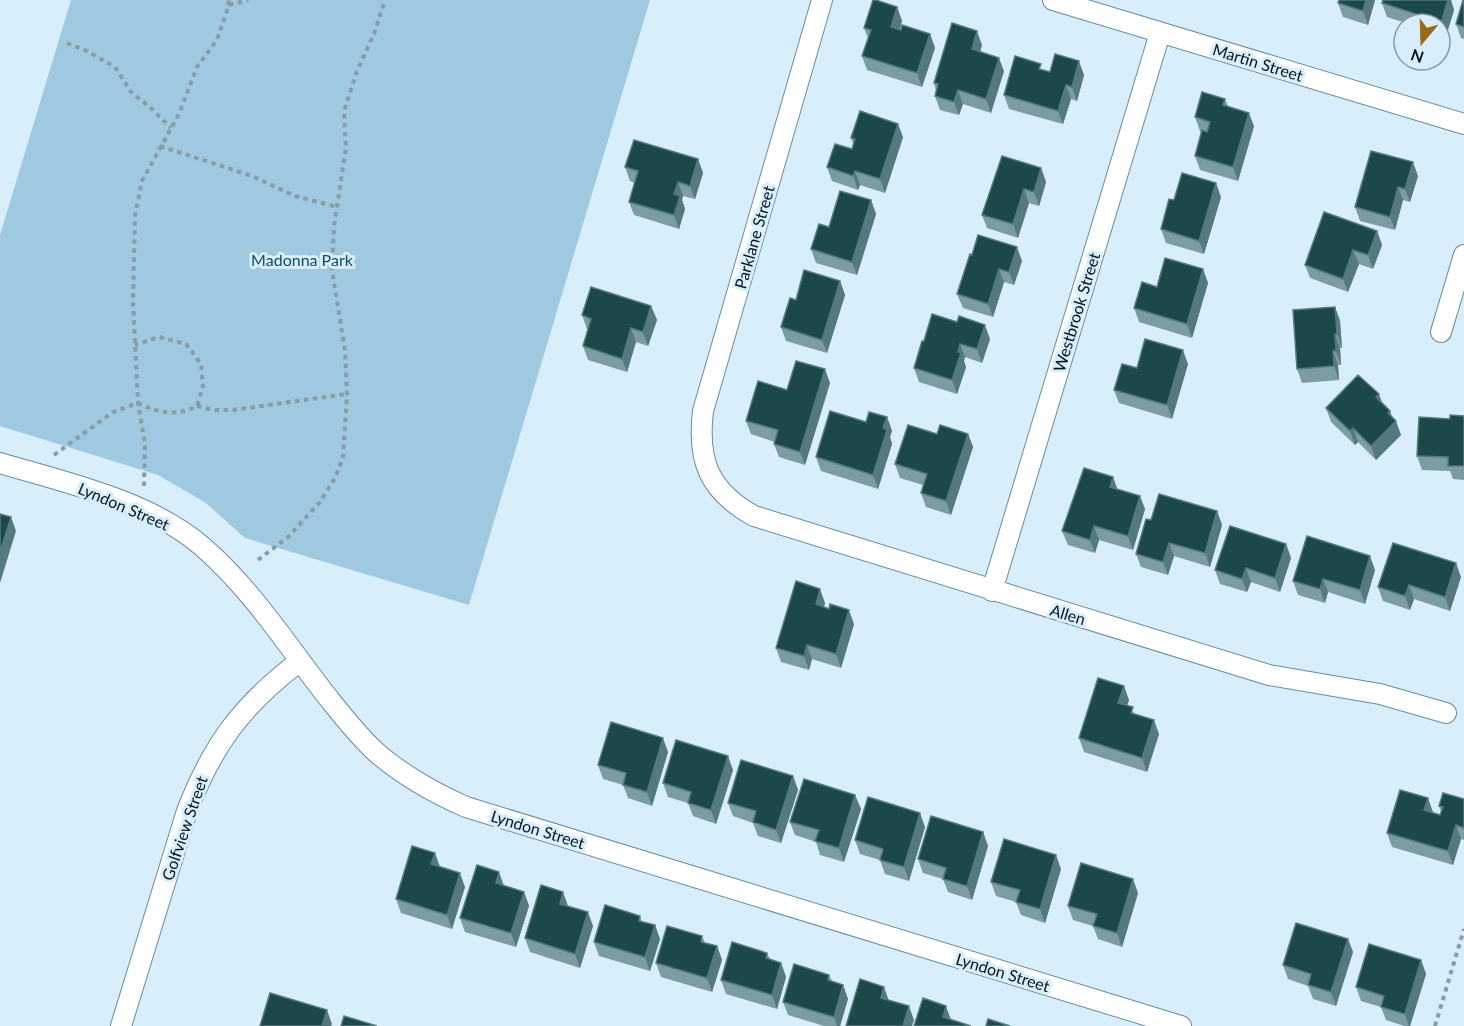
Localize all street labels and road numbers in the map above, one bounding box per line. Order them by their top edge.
street label: Martin Street [1211,39,1306,85]
street label: Parklane Street [730,183,778,291]
street label: Westbrook Street [1049,250,1103,374]
street label: Lyndon Street [76,478,173,534]
street label: Allen [1048,600,1088,628]
street label: Golfview Street [157,773,211,883]
street label: Lyndon Street [489,806,587,852]
street label: Lyndon Street [954,949,1052,995]

